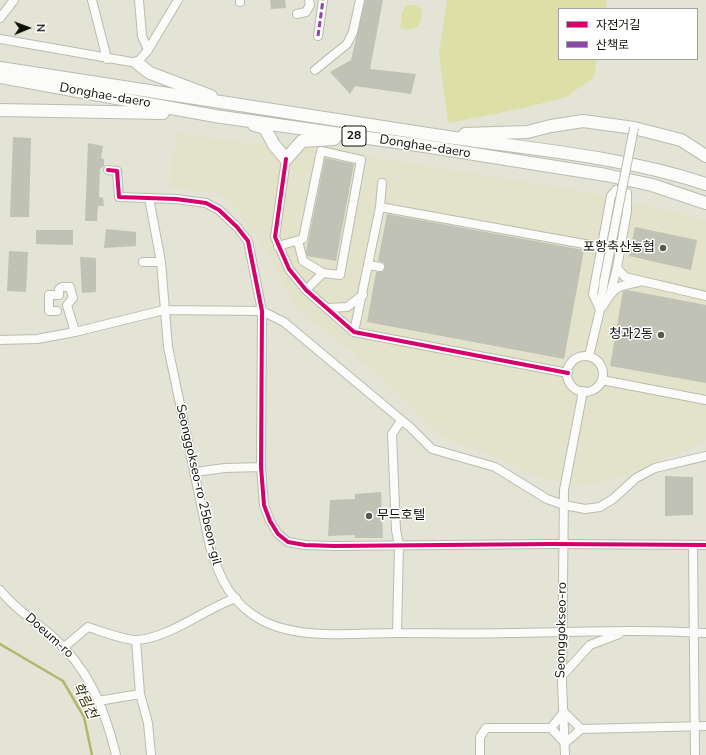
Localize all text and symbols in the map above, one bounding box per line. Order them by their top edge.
north arrow [8,8,48,48]
legend [558,8,698,60]
text: 자전거길 [596,17,640,33]
text: N [33,24,48,32]
text: 산책로 [596,37,629,53]
street label: Donghae-daero [58,80,152,112]
road number: 28 [342,126,366,146]
street label: Donghae-daero [378,132,472,162]
place label: 포항축산농협 [583,240,655,256]
marker: 포항축산농협 [658,243,668,253]
place label: 청과2동 [609,327,653,343]
marker: 청과2동 [656,330,666,340]
street label: Seonggokseo-ro 25beon-gil [172,403,224,567]
place label: 무드호텔 [377,508,425,524]
marker: 무드호텔 [364,511,374,521]
street label: Seonggokseo-ro [553,582,571,678]
street label: Doeum-ro [22,610,76,662]
water label: 학림천 [68,680,100,722]

